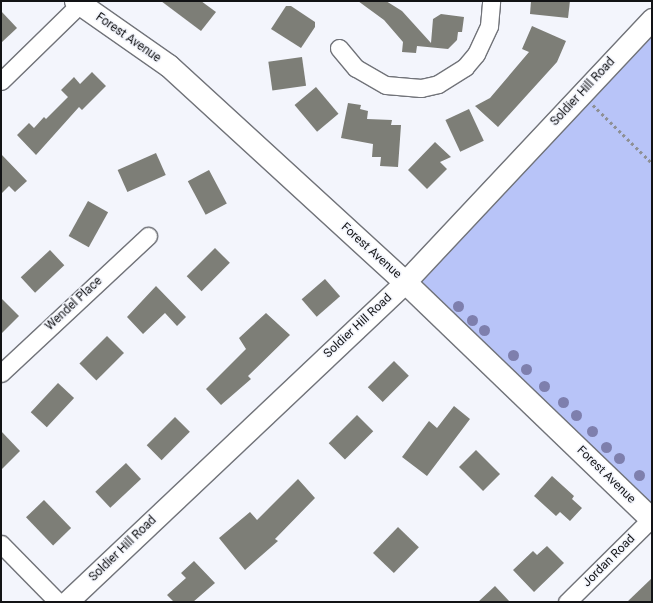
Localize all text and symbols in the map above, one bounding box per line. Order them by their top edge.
street label: Forest Avenue [93,10,163,66]
street label: Soldier Hill Road [548,55,618,129]
street label: Forest Avenue [338,220,404,282]
street label: Wendel Place [43,274,105,334]
street label: Soldier Hill Road [321,291,395,361]
street label: Forest Avenue [574,443,638,507]
street label: Soldier Hill Road [86,513,160,585]
street label: Jordan Road [580,532,638,590]

